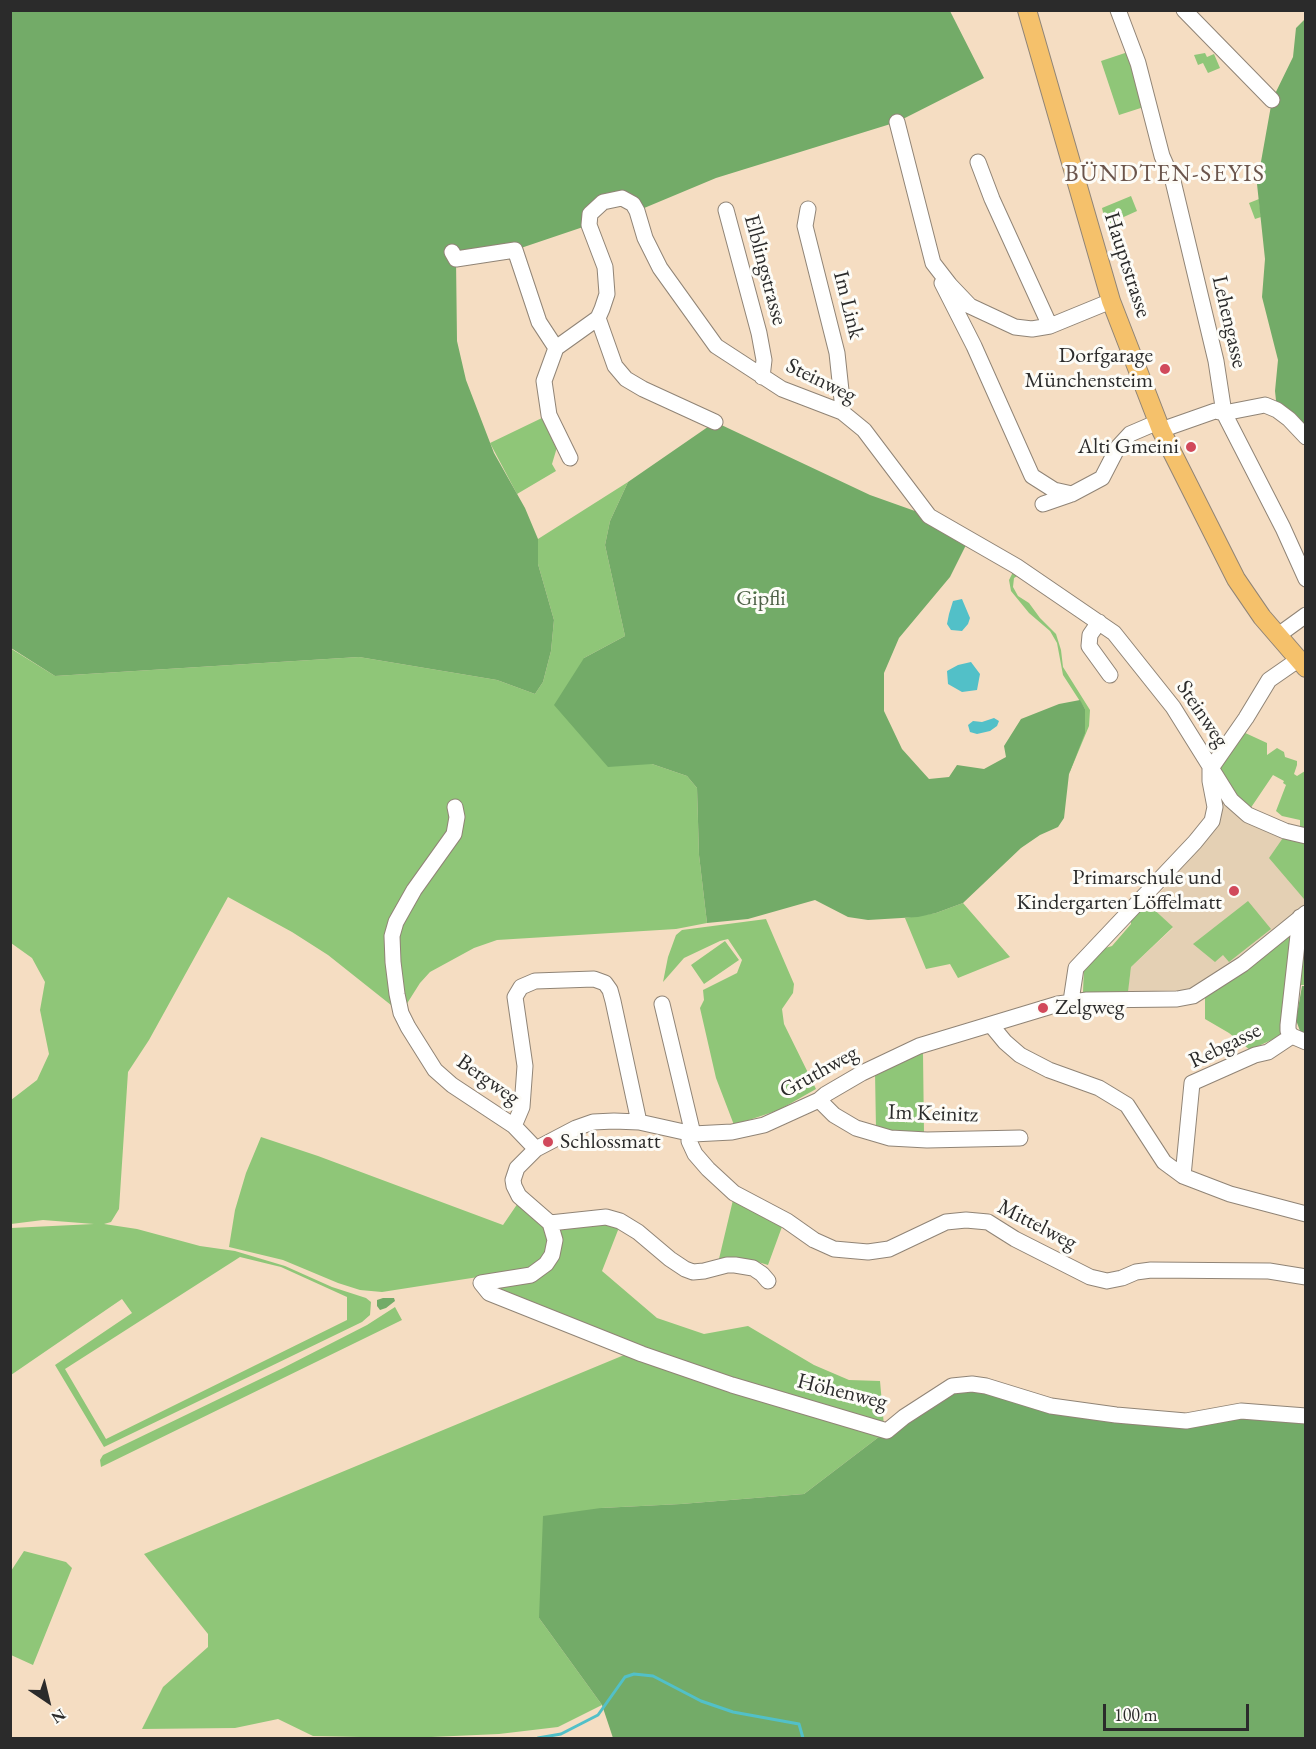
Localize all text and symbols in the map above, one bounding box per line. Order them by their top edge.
district label: BÜNDTEN-SEYIS [1064,160,1266,188]
street label: Hauptstrasse [1098,209,1156,321]
street label: Elblingstrasse [738,212,792,328]
street label: Im Link [827,268,869,342]
street label: Lehengasse [1206,273,1252,371]
place label: Dorfgarage Münchensteim [1024,343,1153,394]
street label: Steinweg [782,353,860,409]
marker: Dorfgarage Münchensteim [1158,362,1172,376]
place label: Alti Gmeini [1078,434,1179,460]
marker: Alti Gmeini [1184,440,1198,454]
park label: Gipfli [736,586,786,612]
street label: Steinweg [1170,676,1234,752]
place label: Primarschule und Kindergarten Löffelmatt [1016,865,1222,916]
marker: Primarschule und Kindergarten Löffelmatt [1227,884,1241,898]
place label: Zelgweg [1055,995,1124,1021]
marker: Zelgweg [1036,1001,1050,1015]
street label: Rebgasse [1185,1017,1265,1075]
street label: Gruthweg [775,1040,863,1104]
street label: Bergweg [451,1049,525,1111]
street label: Im Keinitz [887,1099,979,1129]
place label: Schlossmatt [560,1129,661,1155]
marker: Schlossmatt [541,1135,555,1149]
street label: Mittelweg [993,1194,1081,1256]
street label: Höhenweg [794,1368,890,1416]
north arrow [18,1671,78,1731]
scale bar [1106,1692,1252,1730]
text: 100 m [1114,1703,1158,1726]
text: N [47,1704,70,1728]

